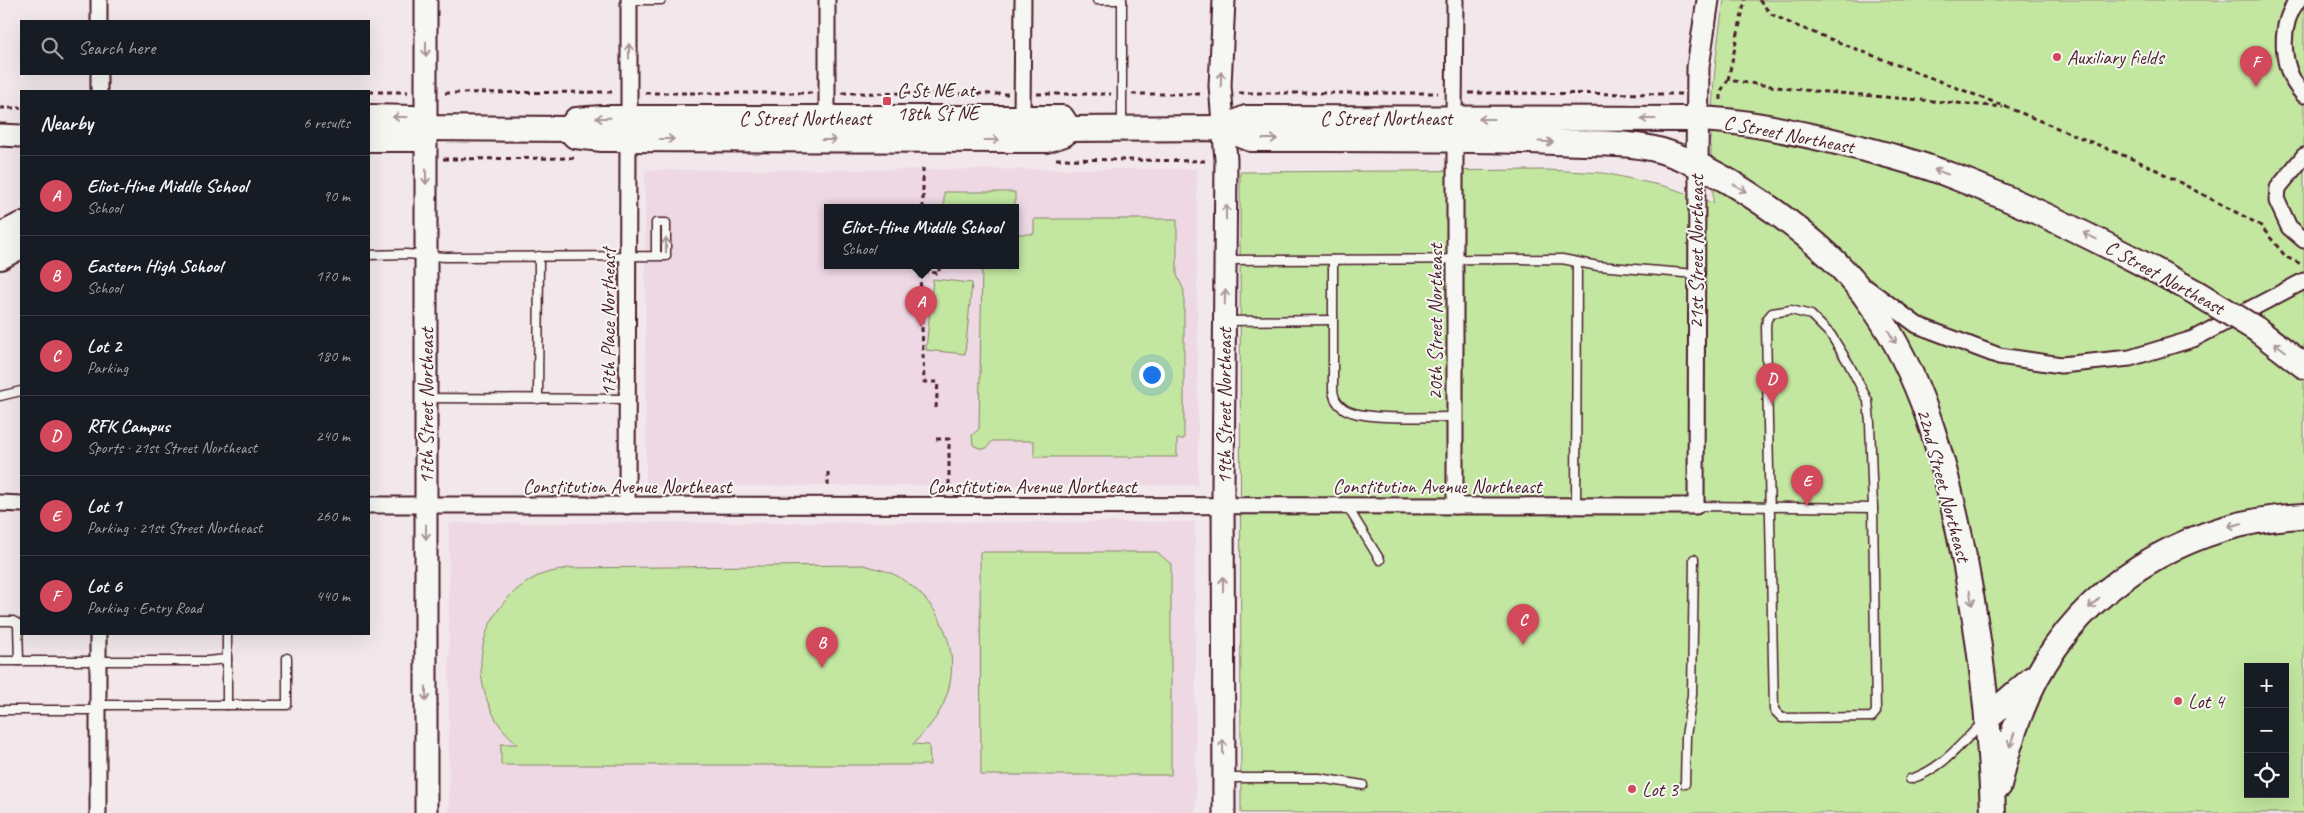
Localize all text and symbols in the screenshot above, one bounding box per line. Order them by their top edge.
search box [20,20,370,75]
icon: search [38,34,66,62]
text: Search here [78,36,155,60]
one-way arrow [421,40,431,57]
one-way arrow [624,44,634,60]
place label: Auxiliary fields [2067,45,2166,70]
pin: F [2240,46,2272,87]
marker: Auxiliary fields [2051,51,2063,63]
one-way arrow [1216,72,1225,88]
place label: C St NE at 18th St NE [897,78,981,126]
marker: C St NE at 18th St NE [881,95,893,107]
street label: C Street Northeast [739,106,873,131]
street label: C Street Northeast [1320,106,1454,131]
text: Nearby [40,110,93,136]
street label: C Street Northeast [1722,110,1858,160]
one-way arrow [392,112,408,122]
text: 6 results [303,113,350,133]
one-way arrow [595,113,612,123]
one-way arrow [1478,114,1494,124]
one-way arrow [1640,114,1656,124]
one-way arrow [658,134,674,144]
one-way arrow [1261,134,1277,144]
one-way arrow [820,135,837,145]
one-way arrow [983,135,999,145]
one-way arrow [1537,137,1553,147]
one-way arrow [1933,167,1949,176]
one-way arrow [421,168,431,185]
street label: 21st Street Northeast [1684,173,1709,329]
text: Eliot-Hine Middle School [87,174,247,198]
one-way arrow [1732,184,1747,194]
text: A [52,186,60,206]
text: 90 m [323,186,350,206]
text: School [87,198,121,218]
popup [824,204,1019,269]
one-way arrow [1221,204,1231,220]
text: Eliot-Hine Middle School [841,215,1002,239]
one-way arrow [2083,230,2098,240]
street label: C Street Northeast [2101,234,2231,322]
one-way arrow [661,237,671,253]
text: School [841,239,876,259]
street label: 20th Street Northeast [1423,241,1448,400]
street label: 17th Place Northeast [596,245,621,396]
text: Eastern High School [87,254,222,278]
text: B [52,266,60,286]
text: 170 m [316,266,350,286]
text: School [87,278,121,298]
pin: A [905,286,937,327]
one-way arrow [1220,289,1230,306]
street label: 17th Street Northeast [414,325,439,484]
street label: 19th Street Northeast [1212,325,1237,484]
one-way arrow [1888,329,1898,343]
text: Lot 2 [87,334,121,358]
one-way arrow [2274,342,2287,353]
text: C [52,346,60,366]
text: 180 m [316,346,350,366]
text: Parking [87,358,128,378]
your location [1139,362,1165,388]
pin: D [1756,363,1788,404]
street label: 22nd Street Northeast [1911,406,1977,567]
text: RFK Campus [87,414,170,438]
text: D [51,426,61,446]
text: 240 m [316,426,350,446]
text: Sports · 21st Street Northeast [87,438,257,458]
pin: E [1791,465,1823,506]
street label: Constitution Avenue Northeast [523,474,734,499]
street label: Constitution Avenue Northeast [928,474,1139,499]
street label: Constitution Avenue Northeast [1333,474,1544,499]
text: Lot 1 [87,494,121,518]
text: E [52,506,60,526]
text: 260 m [316,506,350,526]
text: Parking · 21st Street Northeast [87,518,262,538]
one-way arrow [2227,521,2243,530]
one-way arrow [421,524,431,540]
text: Lot 6 [87,574,122,598]
one-way arrow [1218,577,1228,593]
text: F [52,586,60,606]
text: 440 m [316,586,350,606]
one-way arrow [1967,589,1977,605]
one-way arrow [2088,596,2100,609]
text: Parking · Entry Road [87,598,202,618]
pin: C [1507,604,1539,645]
pin: B [806,627,838,668]
map controls [2244,663,2289,798]
button: + [2244,663,2289,708]
one-way arrow [421,686,431,702]
place label: Lot 4 [2188,689,2226,714]
marker: Lot 4 [2172,695,2184,707]
button: − [2244,708,2289,753]
one-way arrow [2007,732,2016,748]
one-way arrow [1219,739,1228,755]
button: locate [2244,753,2289,798]
place label: Lot 3 [1642,777,1680,802]
marker: Lot 3 [1626,783,1638,795]

